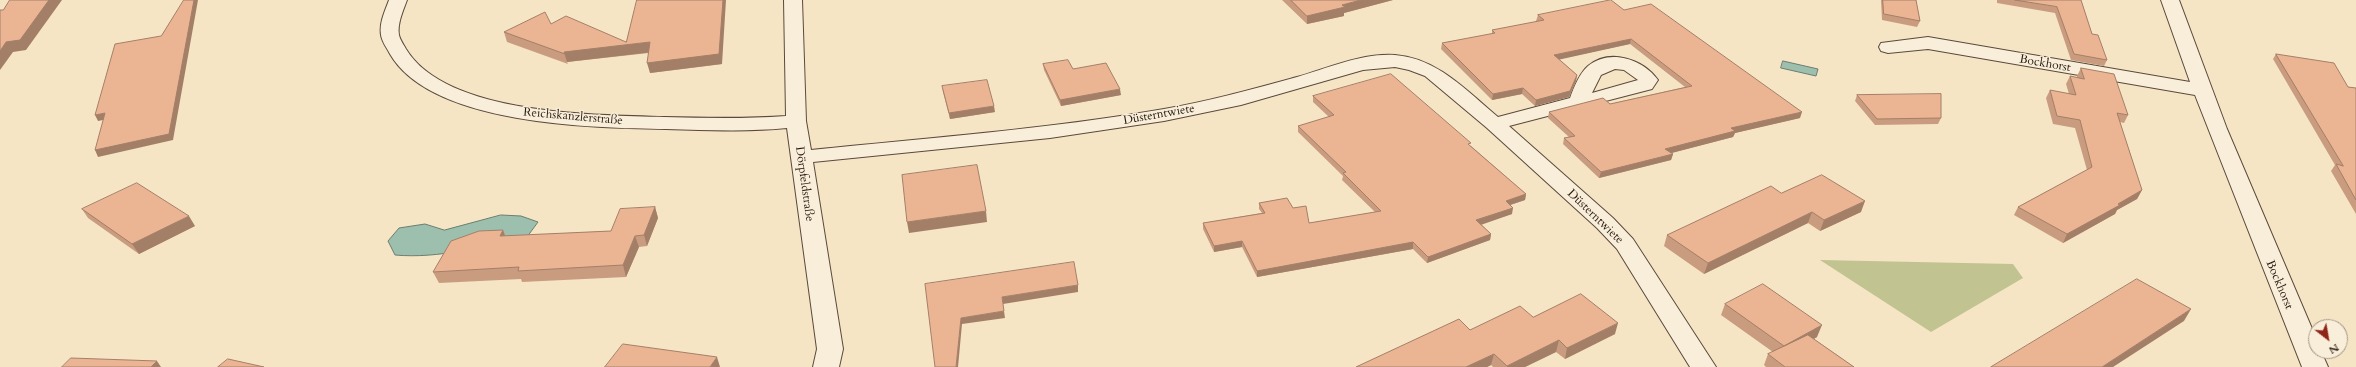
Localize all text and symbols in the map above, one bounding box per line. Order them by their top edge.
street label: Bockhorst [2018,52,2072,76]
street label: Düsterntwiete [1122,102,1196,128]
street label: Reichskanzlerstraße [523,105,623,129]
street label: Dörpfeldstraße [792,146,816,222]
street label: Düsterntwiete [1564,187,1626,247]
street label: Bockhorst [2262,258,2296,312]
north arrow [2308,319,2348,359]
text: N [2326,340,2342,358]

